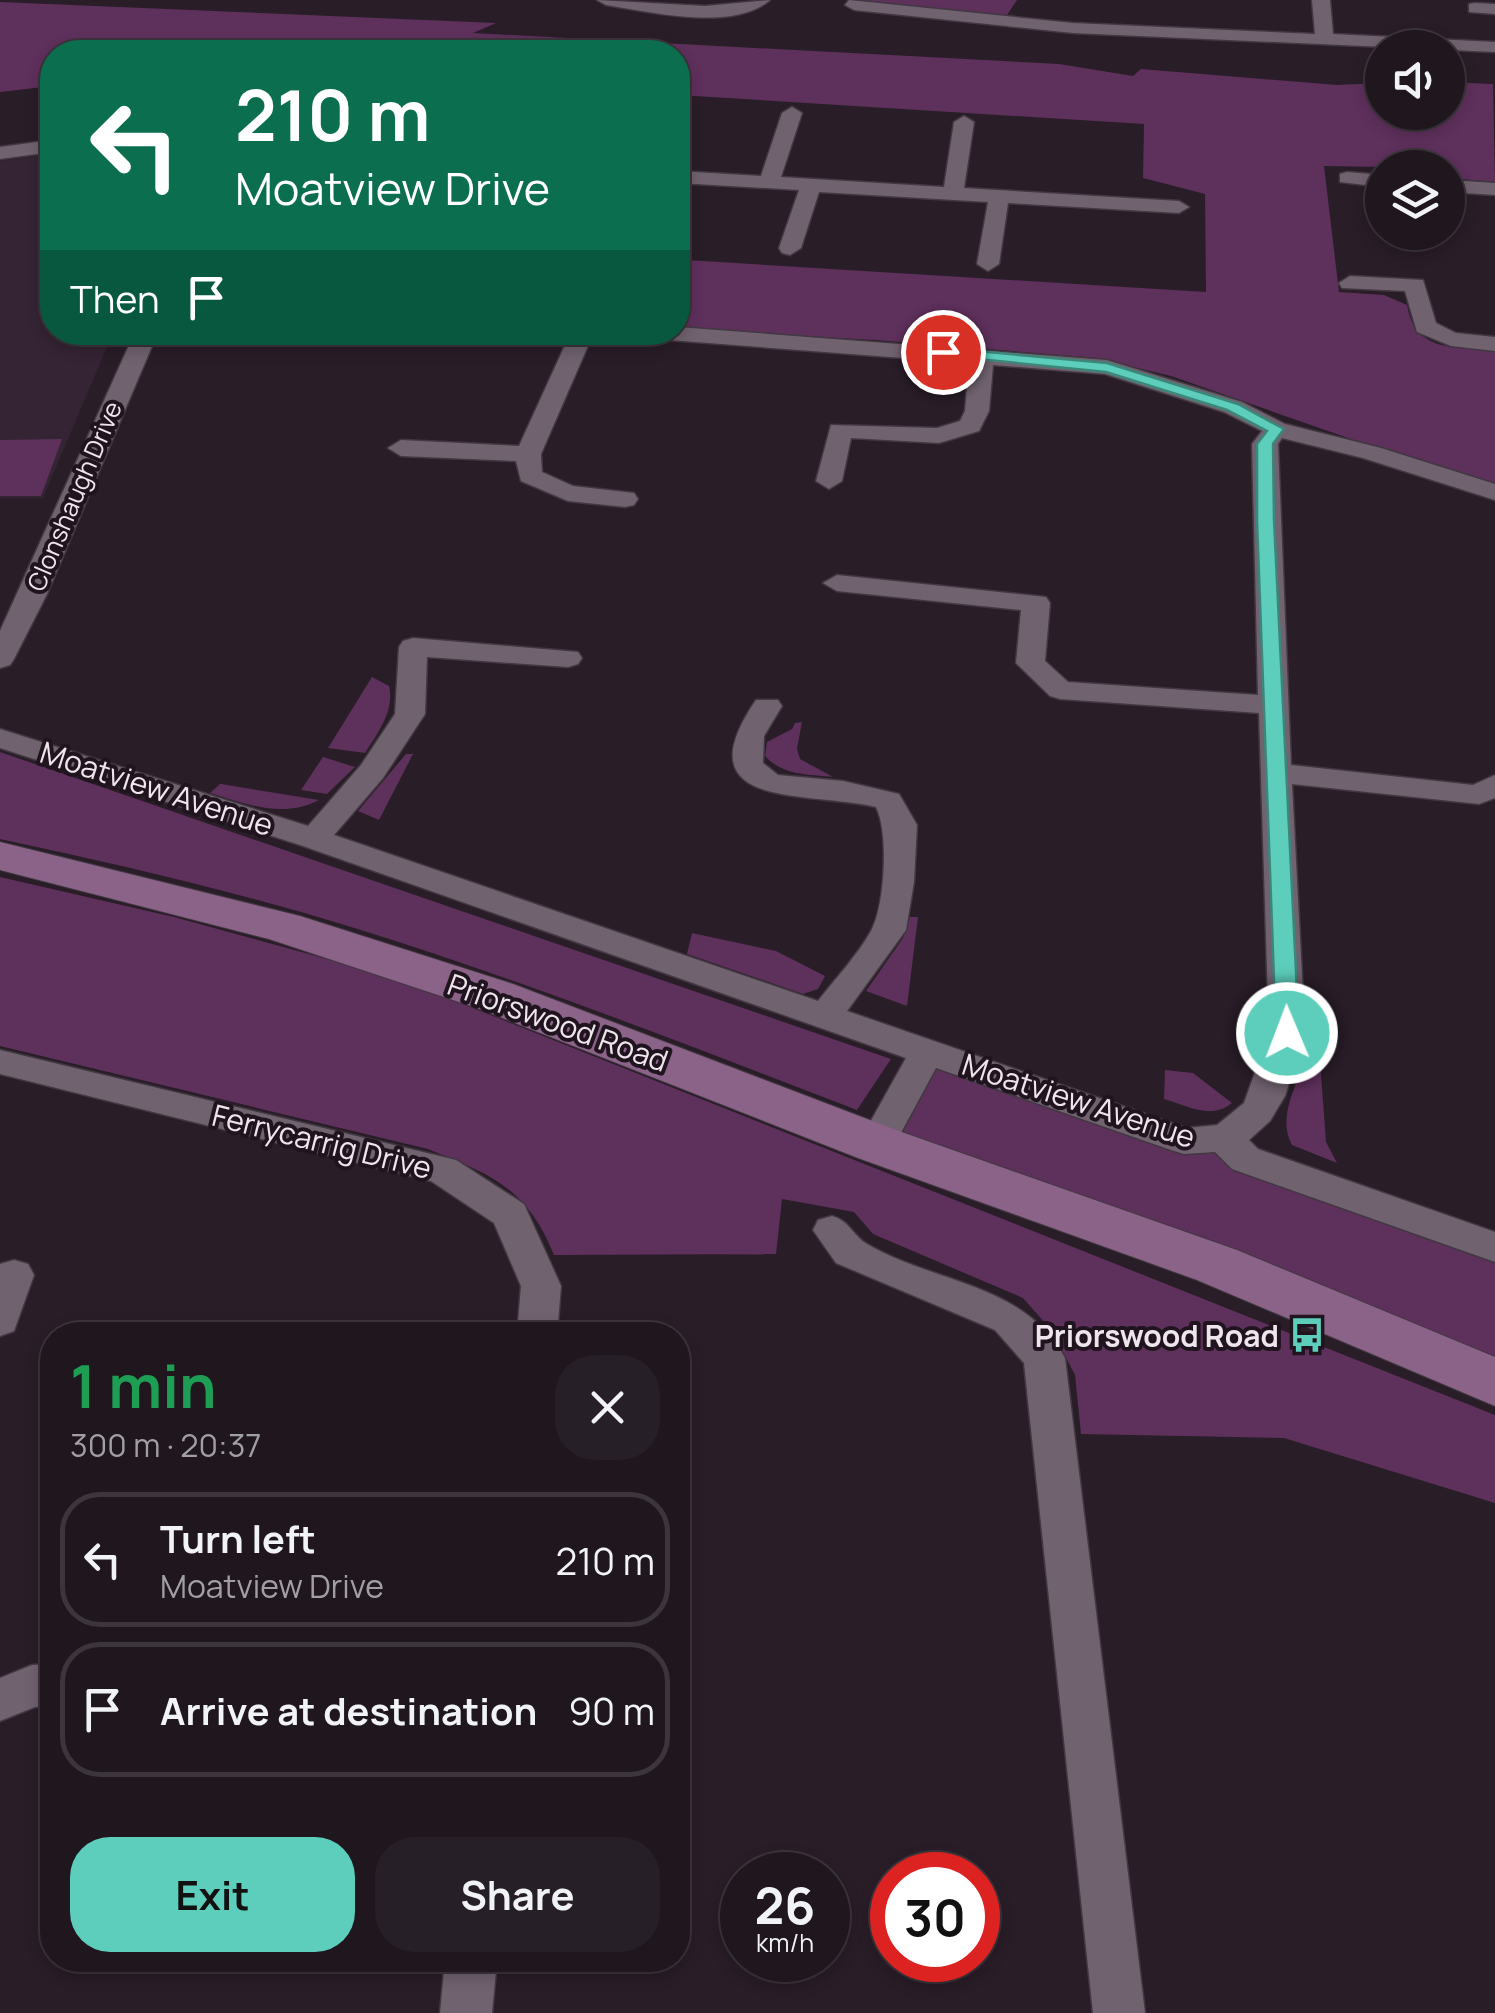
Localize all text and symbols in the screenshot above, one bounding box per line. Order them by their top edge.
map controls [1365,30,1465,250]
button: sound [1365,30,1465,130]
text: 210 m [235,66,430,162]
icon: left [70,80,200,210]
button: layers [1365,150,1465,250]
text: Moatview Drive [235,157,550,219]
icon: arrive [179,270,234,325]
text: Then [70,272,159,324]
pin [901,310,986,395]
icon: arrive [916,325,971,380]
street label: Clonshaugh Drive [18,396,130,596]
street label: Moatview Avenue [35,731,279,845]
street label: Priorswood Road [442,963,674,1081]
position arrow [1235,981,1339,1085]
street label: Moatview Avenue [957,1043,1201,1157]
street label: Ferrycarrig Drive [208,1094,436,1188]
place label: Priorswood Road [1035,1315,1279,1356]
bus stop icon: Priorswood Road [1288,1316,1326,1354]
text: 1 min [70,1344,217,1426]
button: close [555,1355,660,1460]
text: 300 m · 20:37 [70,1423,261,1467]
text: Turn left [160,1512,316,1564]
icon: left [75,1532,130,1587]
text: 210 m [556,1534,655,1586]
text: Moatview Drive [160,1564,384,1608]
icon: arrive [75,1682,130,1737]
text: Arrive at destination [160,1684,537,1736]
text: 90 m [568,1684,655,1736]
button: Exit [70,1837,355,1952]
button: Share [375,1837,660,1952]
speed limit sign: 30 [870,1852,1000,1982]
text: 26 [755,1871,815,1939]
text: km/h [756,1925,814,1960]

